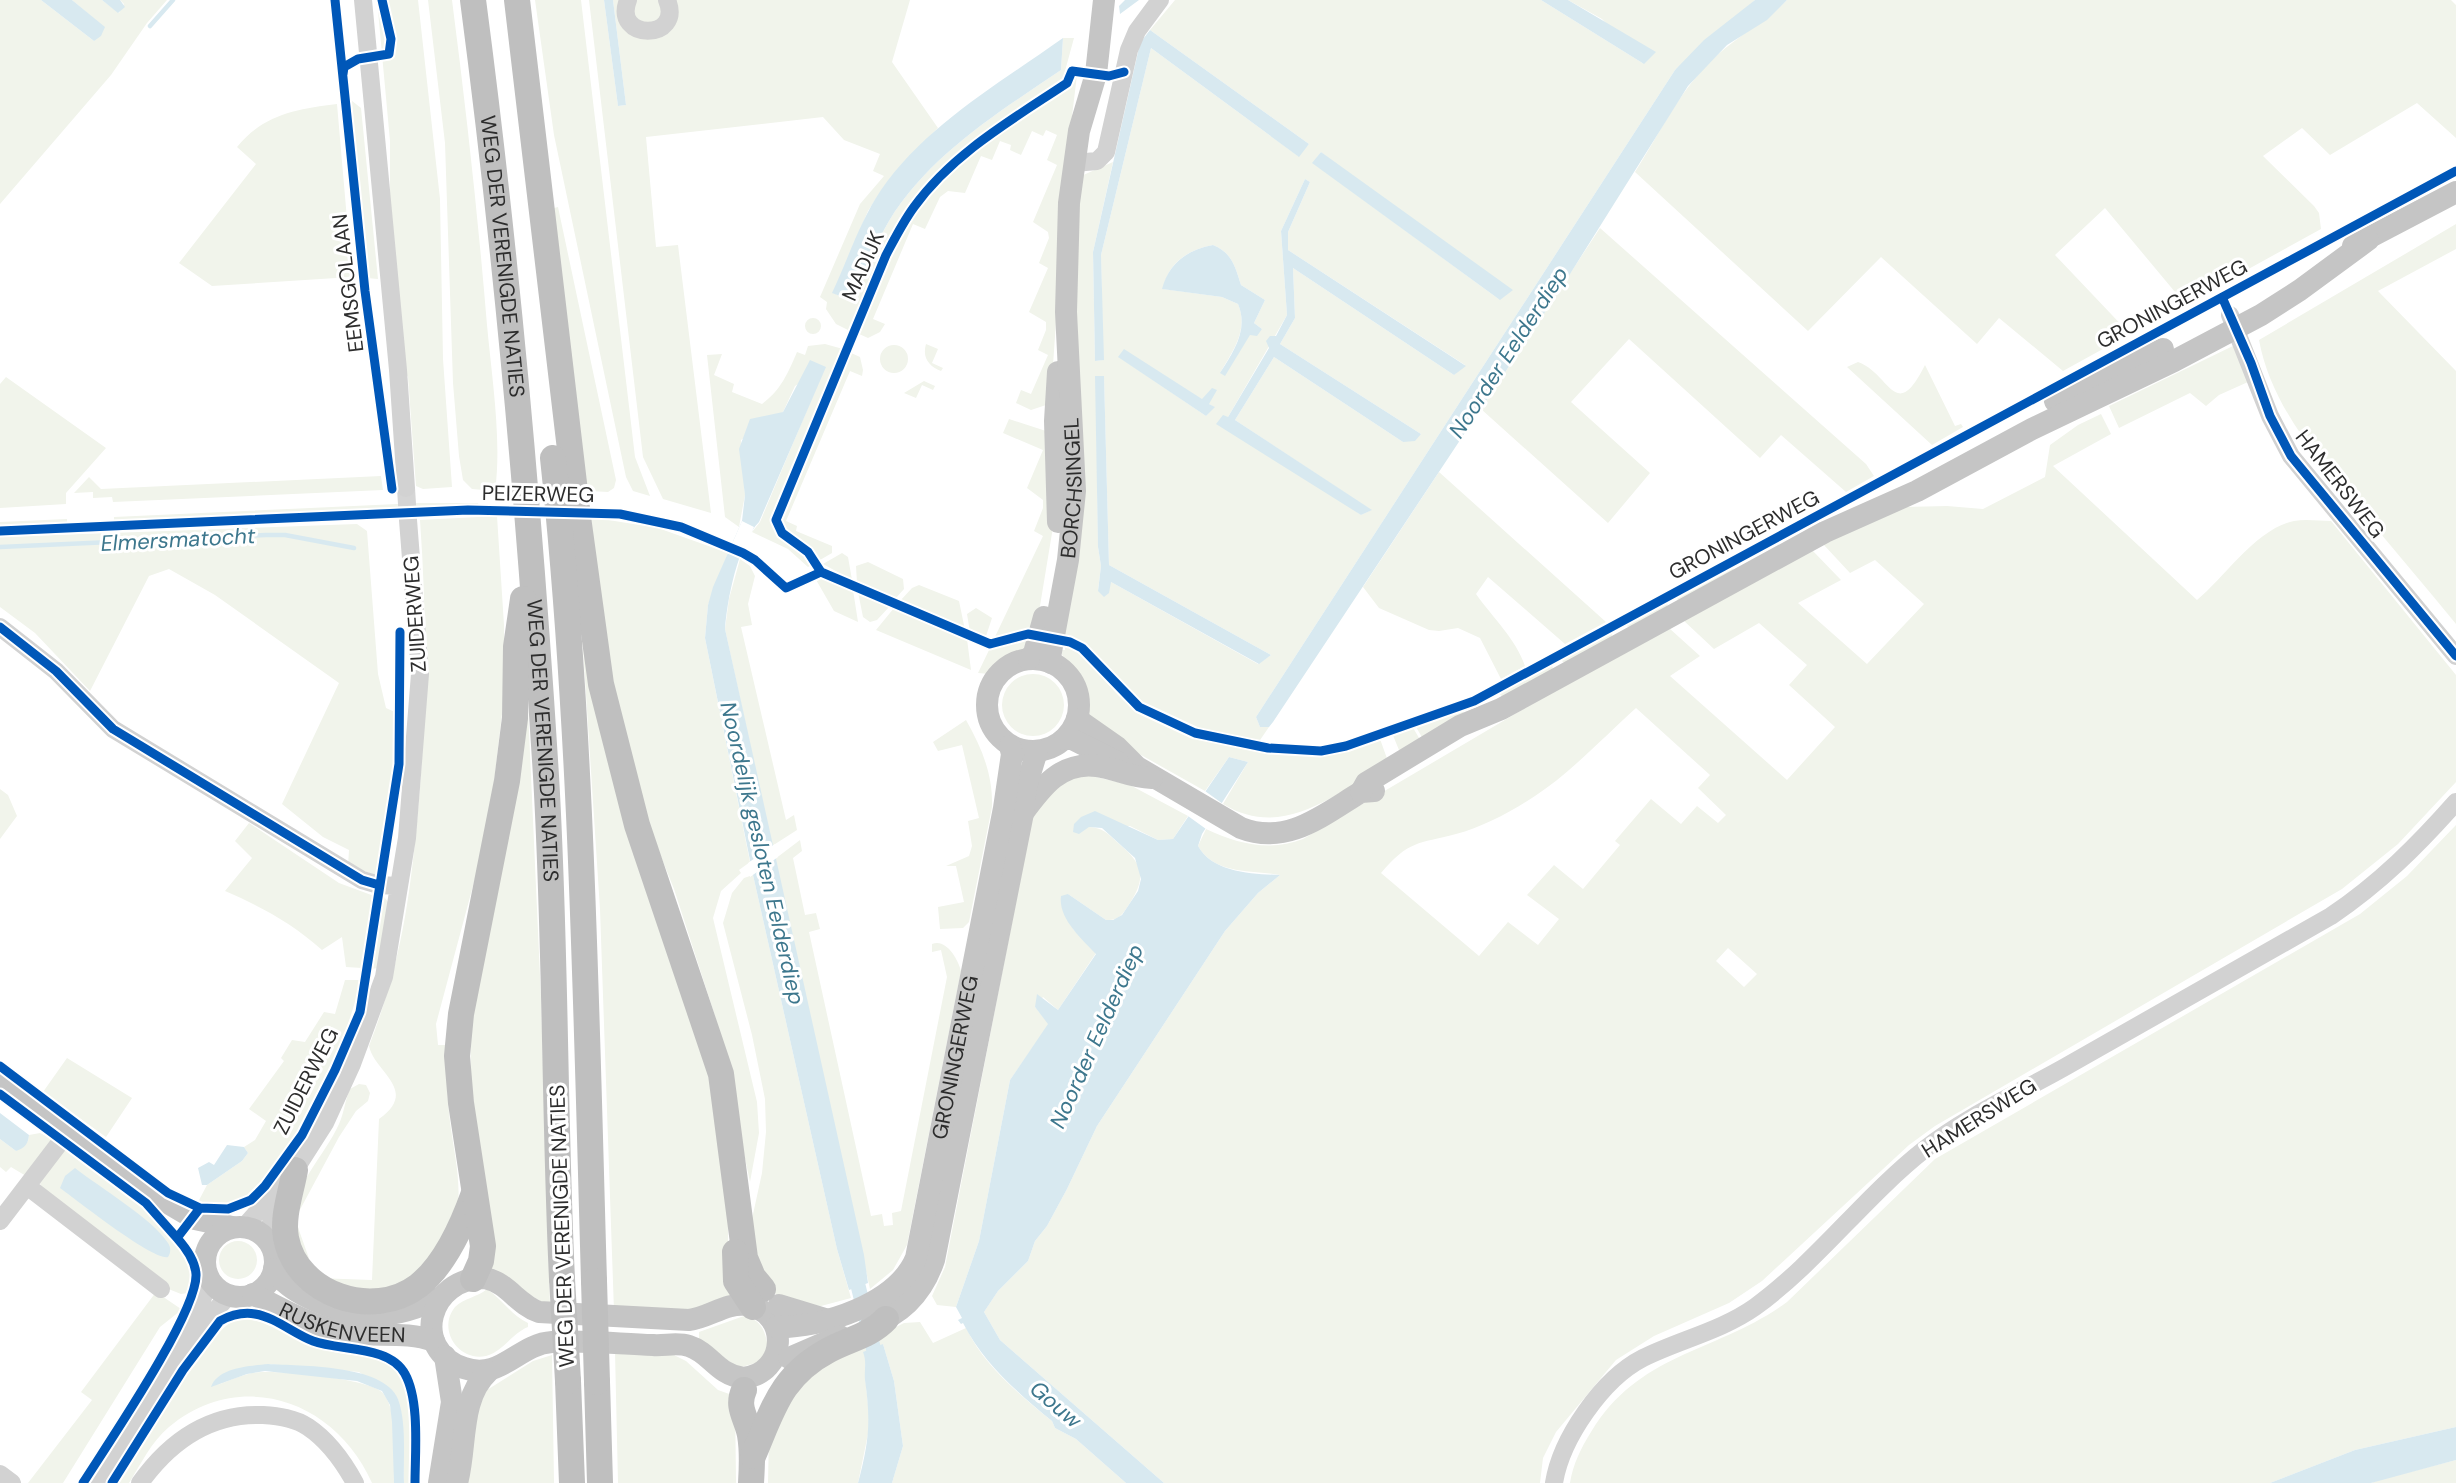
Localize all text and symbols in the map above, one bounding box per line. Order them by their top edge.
street label: WEG DER VERENIGDE NATIES [474,114,531,398]
street label: EEMSGOLAAN [326,212,370,354]
street label: MADIJK [835,227,891,305]
street label: GRONINGERWEG [2092,253,2252,355]
water label: Noorder Eelderdiep [1442,261,1575,443]
street label: BORCHSINGEL [1054,417,1089,560]
street label: HAMERSWEG [2289,424,2391,544]
street label: PEIZERWEG [482,479,594,509]
street label: GRONINGERWEG [1664,484,1824,586]
water label: Elmersmatocht [100,521,257,558]
street label: ZUIDERWEG [397,555,433,673]
street label: WEG DER VERENIGDE NATIES [520,598,565,882]
water label: Noordelijk gesloten Eelderdiep [713,699,812,1007]
water label: Noorder Eelderdiep [1043,940,1150,1133]
street label: GRONINGERWEG [925,973,985,1142]
street label: ZUIDERWEG [267,1023,345,1139]
street label: HAMERSWEG [1916,1072,2042,1164]
street label: WEG DER VERENIGDE NATIES [543,1084,581,1368]
street label: RUSKENVEEN [274,1296,406,1349]
water label: Gouw [1024,1374,1089,1435]

